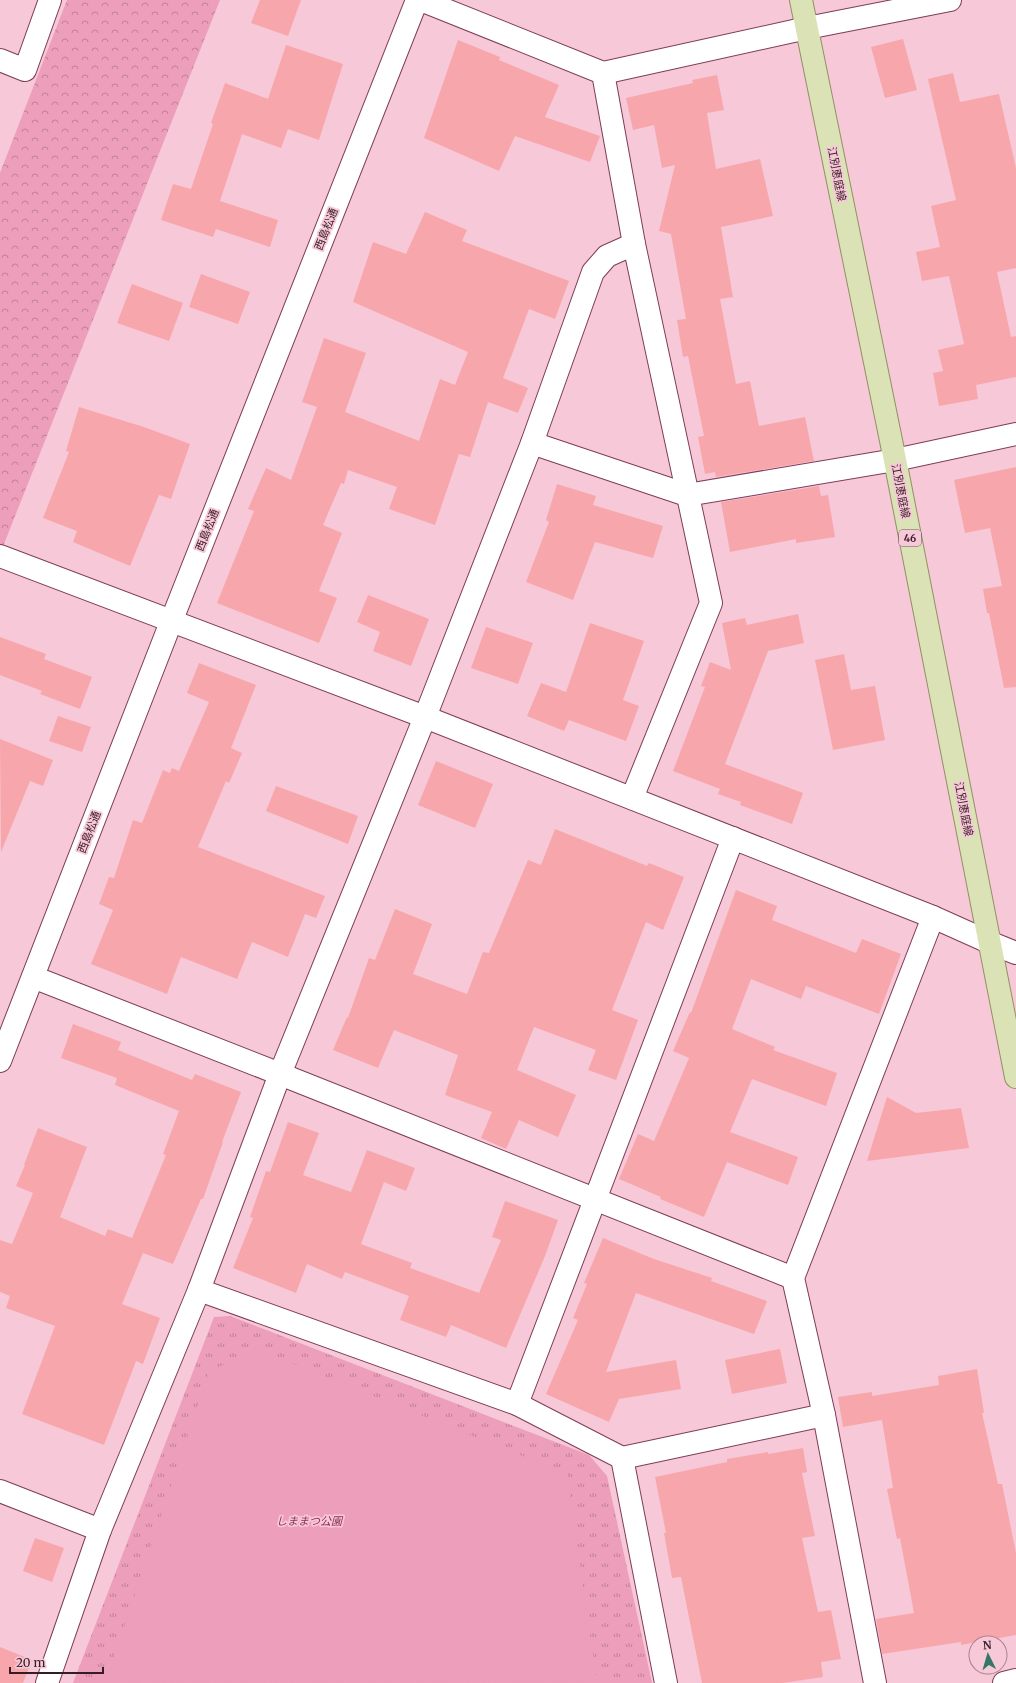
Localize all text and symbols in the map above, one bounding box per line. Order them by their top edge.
street label: 江別恵庭線 [825,146,849,202]
street label: 西島松通 [311,206,341,252]
street label: 江別恵庭線 [889,463,913,519]
street label: 西島松通 [192,507,222,553]
road number: 46 [899,530,921,546]
street label: 江別恵庭線 [952,781,976,837]
street label: 西島松通 [75,809,103,855]
park label: しままつ公園 [276,1514,344,1528]
north arrow [968,1635,1008,1675]
text: N [982,1638,992,1652]
scale bar [10,1649,103,1675]
text: 20 m [16,1655,45,1670]

